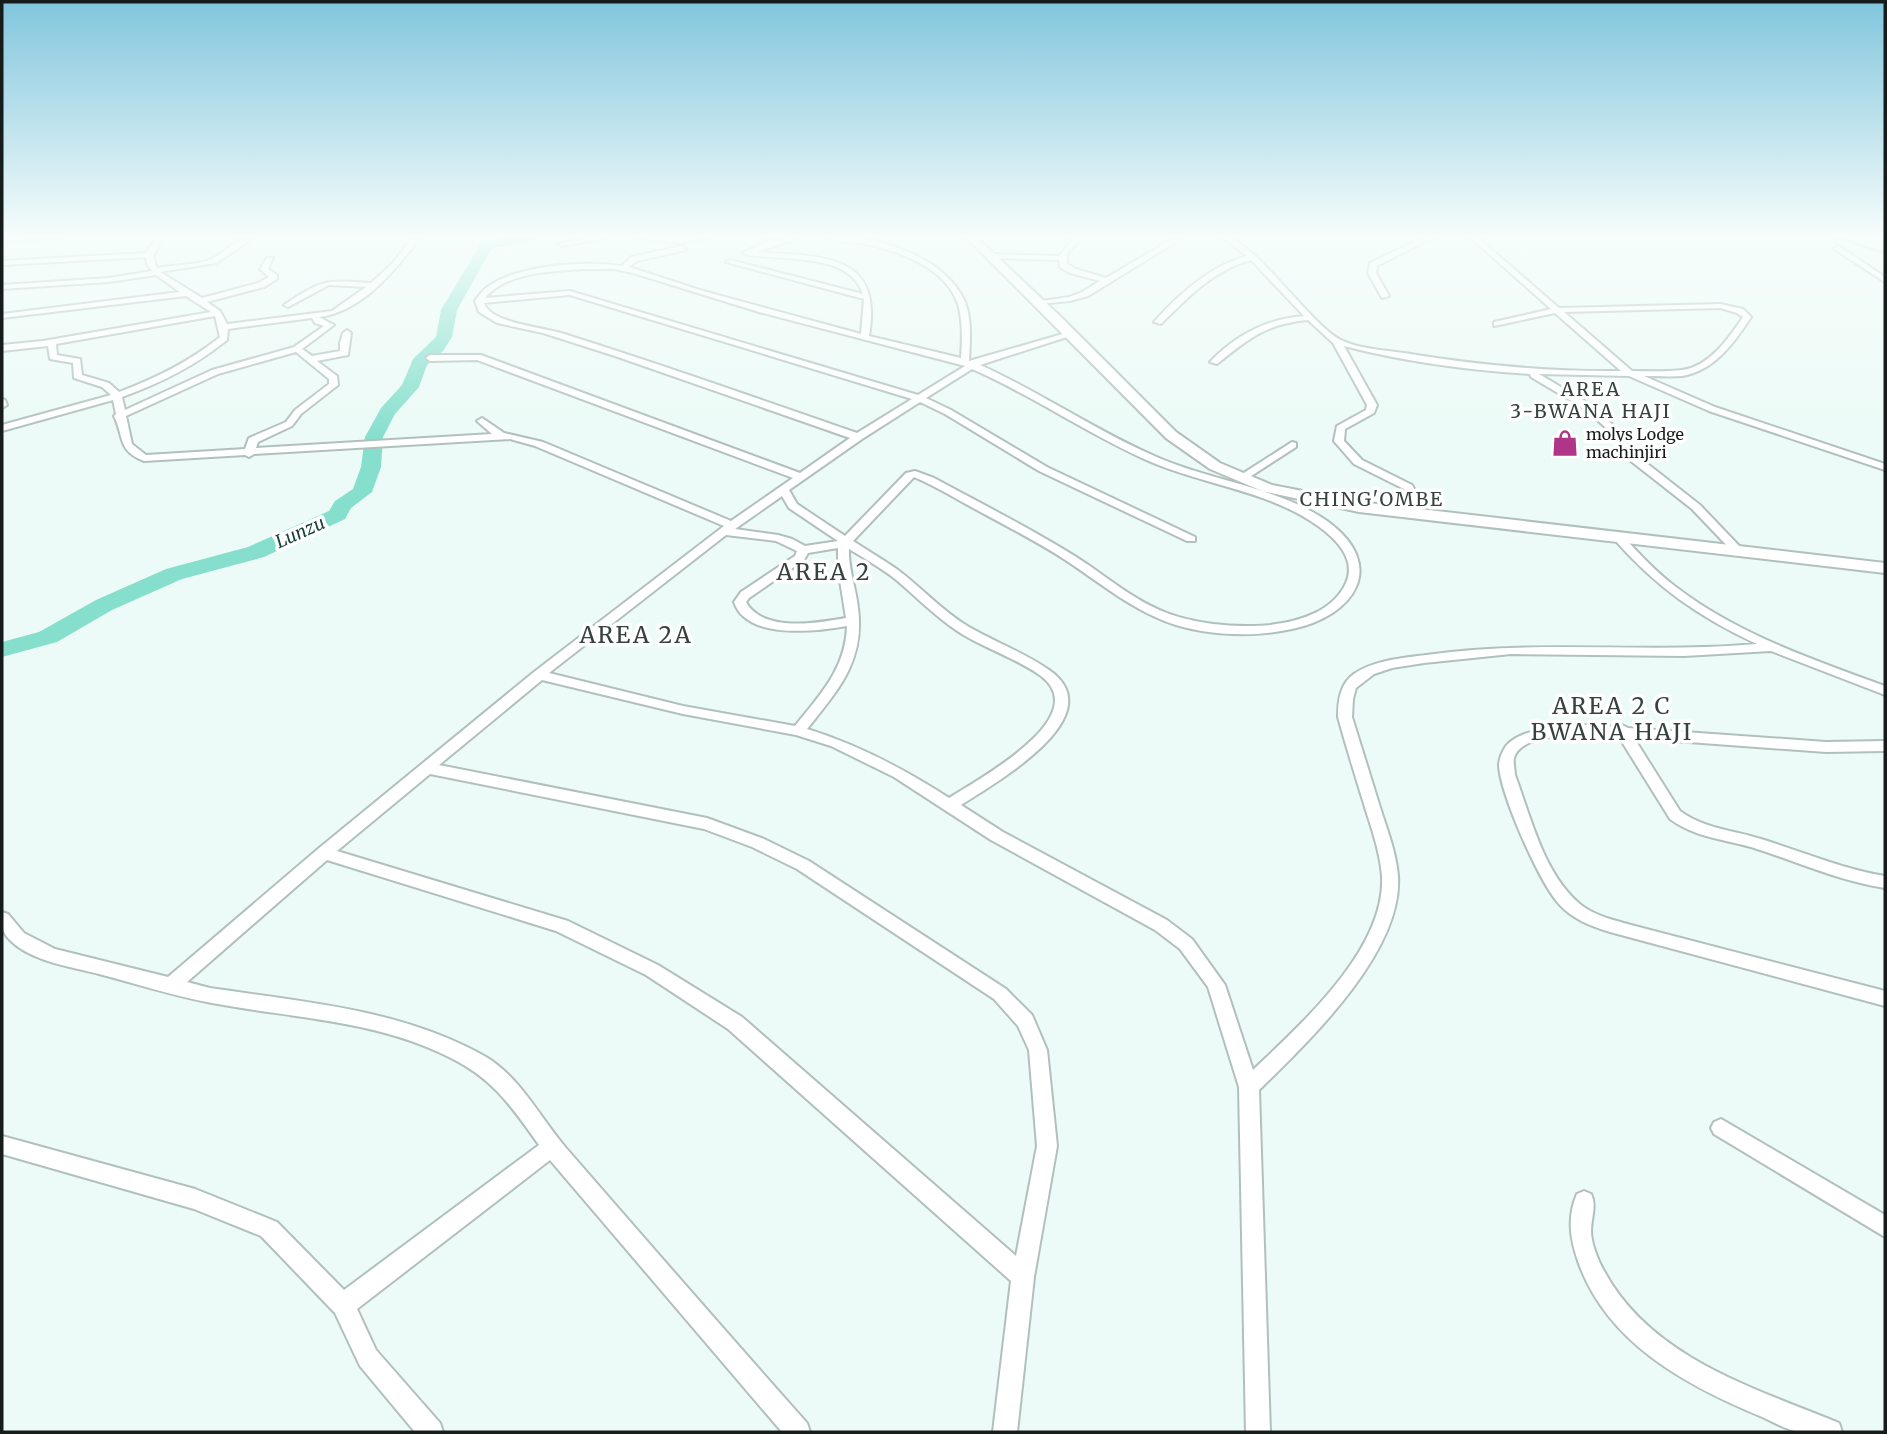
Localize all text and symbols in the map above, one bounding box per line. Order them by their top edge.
district label: AREA 3-BWANA HAJI [1510,377,1672,423]
place label: molys Lodge machinjiri [1586,424,1684,462]
shop icon: molys Lodge machinjiri [1550,428,1580,458]
district label: CHING'OMBE [1300,487,1444,511]
water label: Lunzu [272,511,328,553]
district label: AREA 2 [776,557,871,586]
district label: AREA 2A [578,620,693,649]
district label: AREA 2 C BWANA HAJI [1531,691,1693,746]

